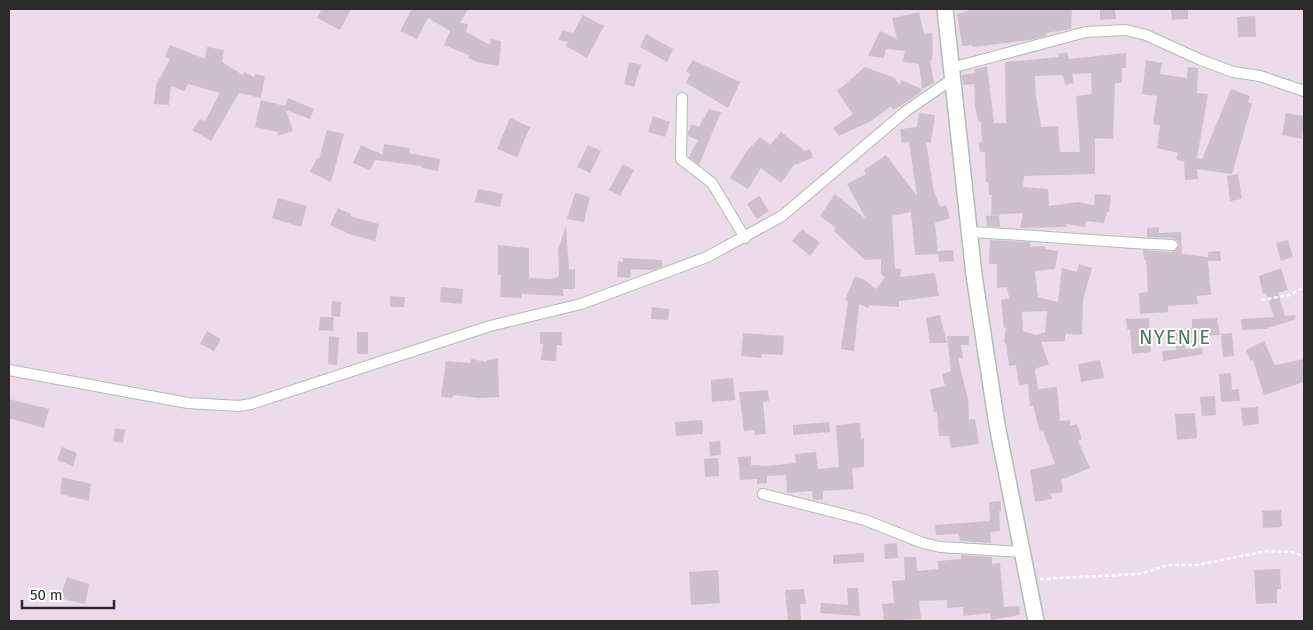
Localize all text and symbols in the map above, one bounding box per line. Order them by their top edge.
district label: NYENJE [1139,325,1211,349]
scale bar [22,578,115,610]
text: 50 m [30,586,63,604]

